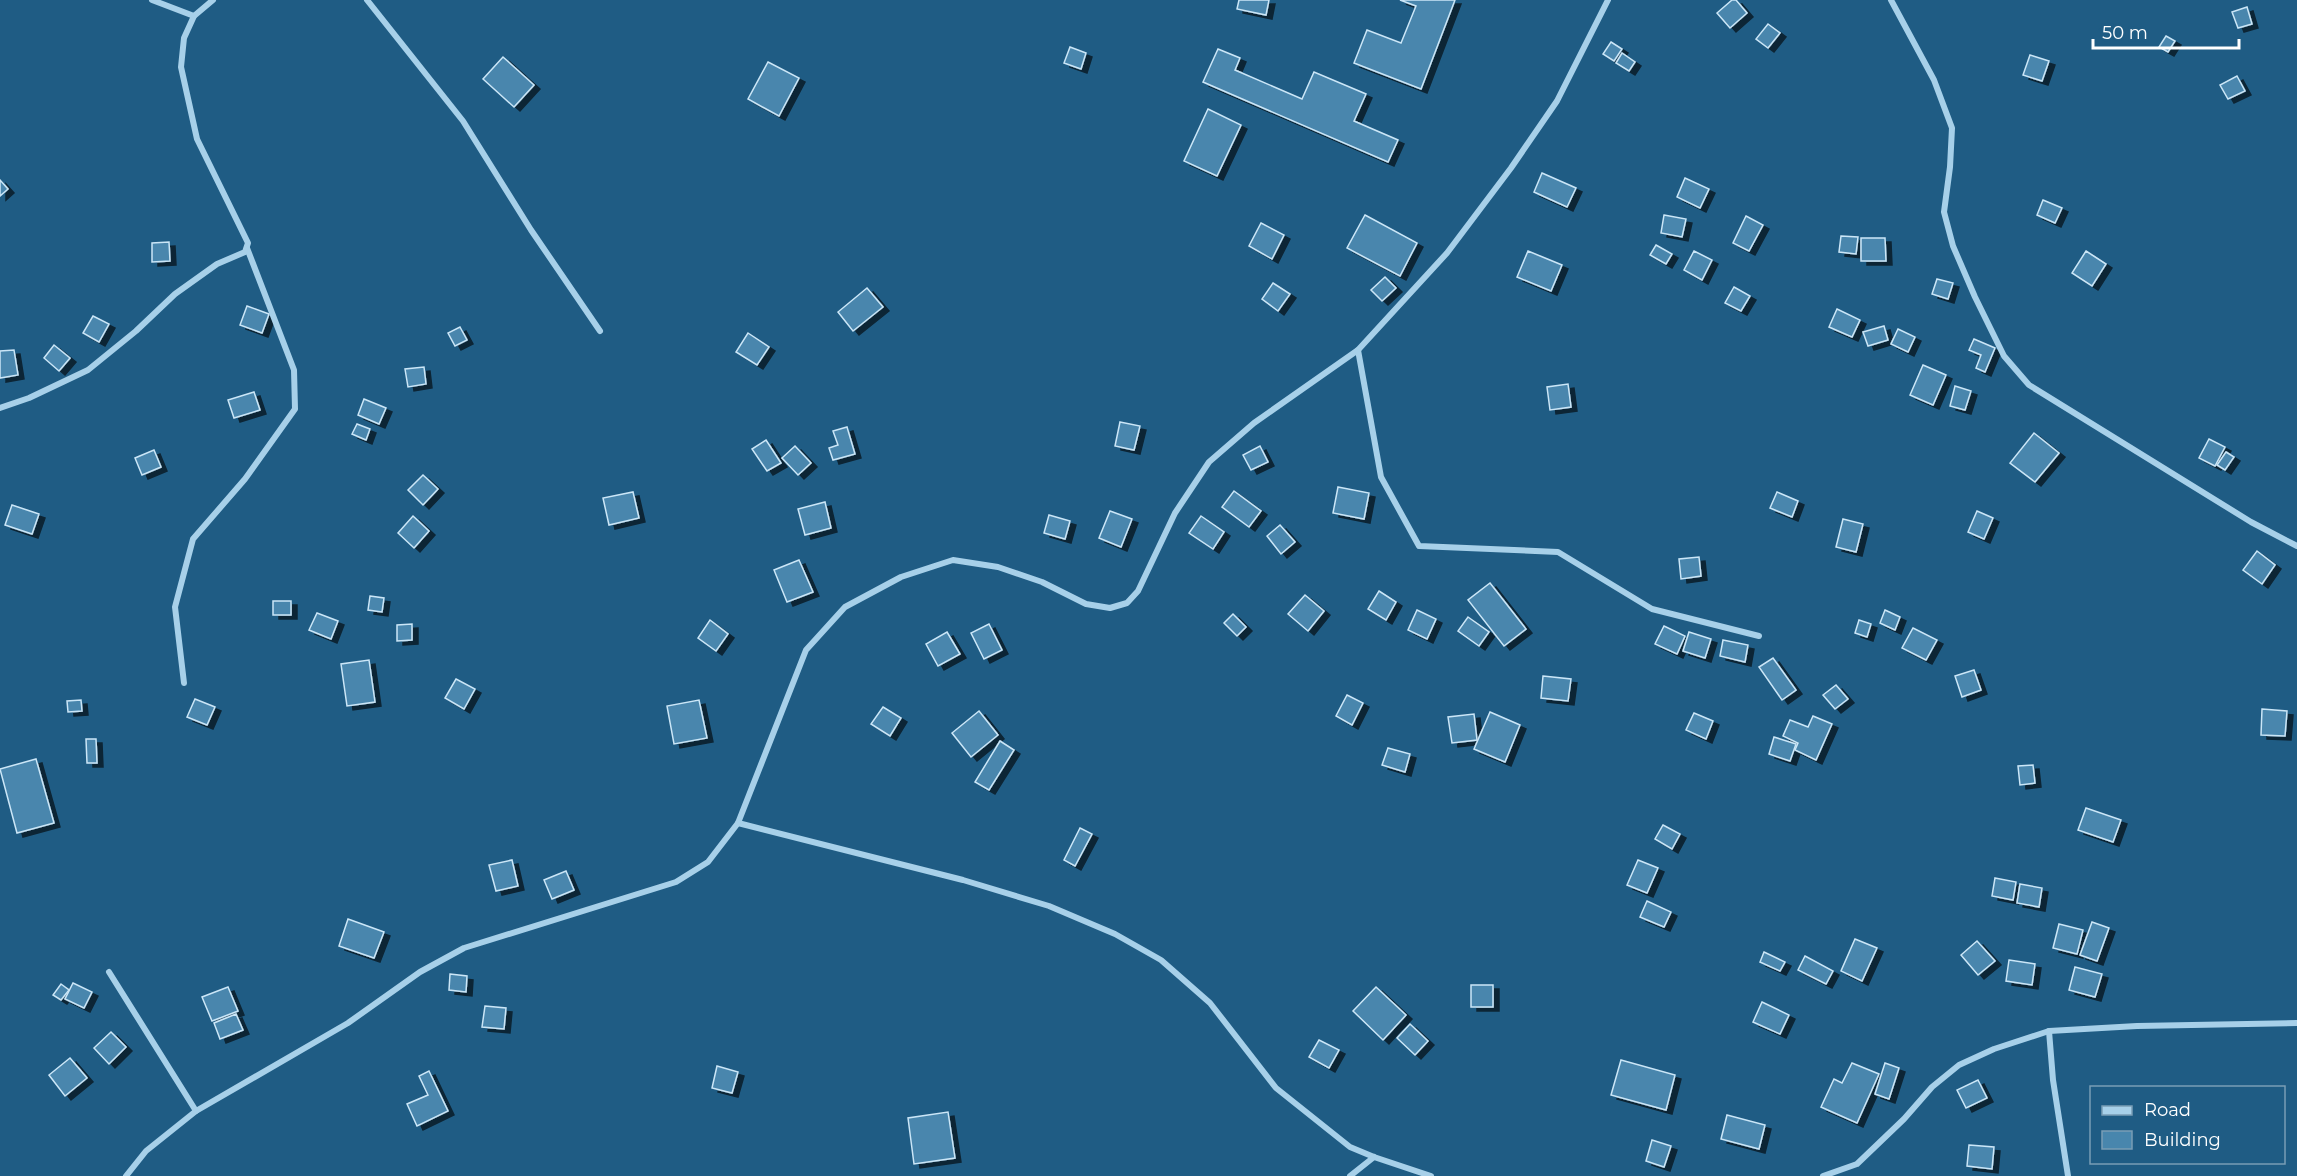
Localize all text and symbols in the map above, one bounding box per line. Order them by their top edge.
scale bar [2093,12,2238,50]
text: 50 m [2102,22,2148,44]
legend [2090,1086,2285,1164]
text: Road [2144,1099,2191,1121]
text: Building [2144,1129,2221,1151]

